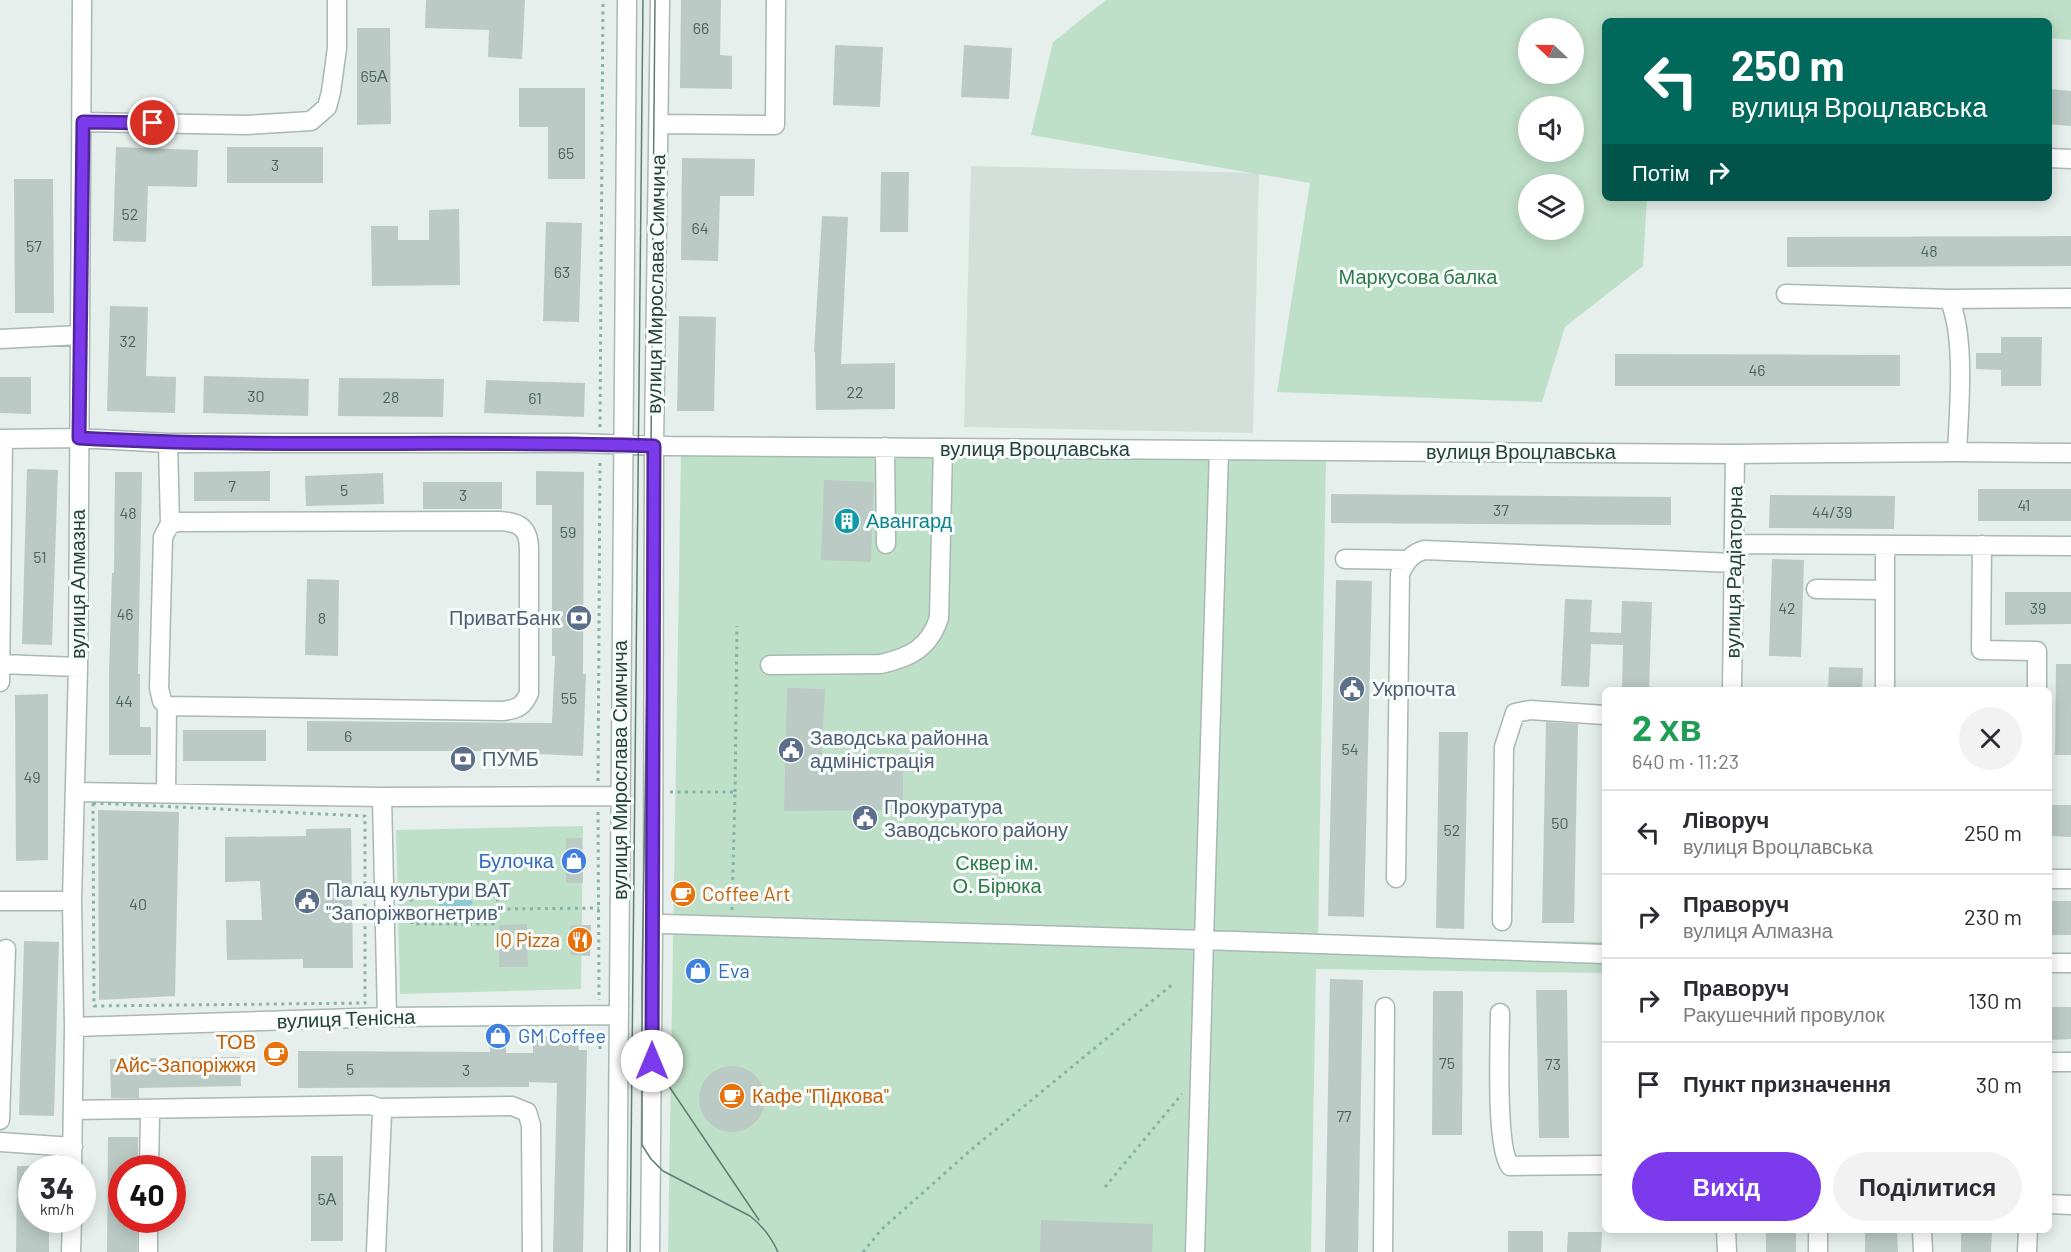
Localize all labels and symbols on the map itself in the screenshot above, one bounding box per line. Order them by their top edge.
house number: 66 [693,18,709,37]
north arrow [1518,18,1584,84]
house number: 65А [360,66,388,85]
pin [127,97,178,148]
house number: 65 [558,143,574,162]
street label: вулиця Мирослава Симчича [641,153,669,414]
house number: 3 [271,155,279,174]
house number: 52 [122,204,138,223]
house number: 64 [691,218,709,237]
house number: 57 [26,236,42,255]
house number: 48 [1920,241,1938,260]
house number: 63 [554,262,570,281]
park label: Маркусова балка [1339,264,1498,288]
house number: 32 [120,331,136,350]
house number: 46 [1748,360,1766,379]
house number: 22 [846,382,864,401]
house number: 30 [247,386,265,405]
house number: 28 [383,387,399,406]
house number: 61 [528,388,542,407]
street label: вулиця Вроцлавська [940,436,1131,460]
street label: вулиця Вроцлавська [1426,439,1617,463]
house number: 7 [228,476,236,495]
house number: 5 [340,480,348,499]
house number: 3 [459,485,467,504]
street label: вулиця Радіаторна [1719,485,1747,659]
house number: 41 [2018,495,2030,514]
house number: 37 [1493,500,1509,519]
house number: 44/39 [1812,502,1852,521]
house number: 48 [119,503,137,522]
building icon: Авангард [832,506,862,536]
street label: вулиця Алмазна [65,508,89,659]
place label: Авангард [866,508,953,532]
house number: 59 [560,522,576,541]
house number: 51 [33,547,47,566]
house number: 42 [1778,598,1796,617]
house number: 39 [2030,598,2046,617]
bank icon: ПриватБанк [564,603,594,633]
house number: 46 [116,604,134,623]
place label: ПриватБанк [449,605,560,629]
house number: 8 [318,608,326,627]
street label: вулиця Мирослава Симчича [607,639,631,900]
public building icon: Укрпочта [1337,674,1367,704]
place label: Укрпочта [1372,676,1457,700]
house number: 55 [561,688,577,707]
house number: 44 [115,691,133,710]
place label: Заводська районна адміністрація [810,725,989,772]
house number: 6 [344,726,352,745]
public building icon: Заводська районна адміністрація [776,735,806,765]
house number: 54 [1341,739,1359,758]
bank icon: ПУМБ [448,744,478,774]
place label: ПУМБ [482,746,539,770]
house number: 49 [23,767,41,786]
place label: Прокуратура Заводського району [884,794,1068,841]
public building icon: Прокуратура Заводського району [850,803,880,833]
house number: 50 [1551,813,1569,832]
house number: 52 [1444,820,1460,839]
shop icon: Булочка [559,846,589,876]
place label: Булочка [478,848,555,872]
park label: Сквер ім. О. Бірюка [952,850,1042,897]
place label: Палац культури ВАТ "Запоріжвогнетрив" [326,877,511,924]
cafe icon: Coffee Art [668,879,698,909]
place label: Coffee Art [702,881,791,905]
public building icon: Палац культури ВАТ "Запоріжвогнетрив" [292,886,322,916]
house number: 40 [129,894,147,913]
restaurant icon: IQ Pіzza [565,925,595,955]
place label: IQ Pіzza [495,927,560,951]
shop icon: Eva [683,956,713,986]
place label: Eva [718,958,750,982]
street label: вулиця Тенісна [276,1004,417,1032]
shop icon: GM Coffee [483,1021,513,1051]
place label: GM Coffee [518,1023,606,1047]
place label: ТОВ Айс-Запоріжжя [115,1029,256,1076]
position arrow [620,1029,684,1093]
cafe icon: ТОВ Айс-Запоріжжя [261,1039,291,1069]
house number: 75 [1439,1053,1455,1072]
house number: 73 [1545,1054,1561,1073]
house number: 5 [346,1059,354,1078]
house number: 3 [462,1060,470,1079]
cafe icon: Кафе "Підкова" [717,1081,747,1111]
place label: Кафе "Підкова" [752,1083,889,1107]
house number: 77 [1336,1106,1352,1125]
speed limit sign: 40 [108,1155,186,1233]
house number: 5А [318,1189,337,1208]

